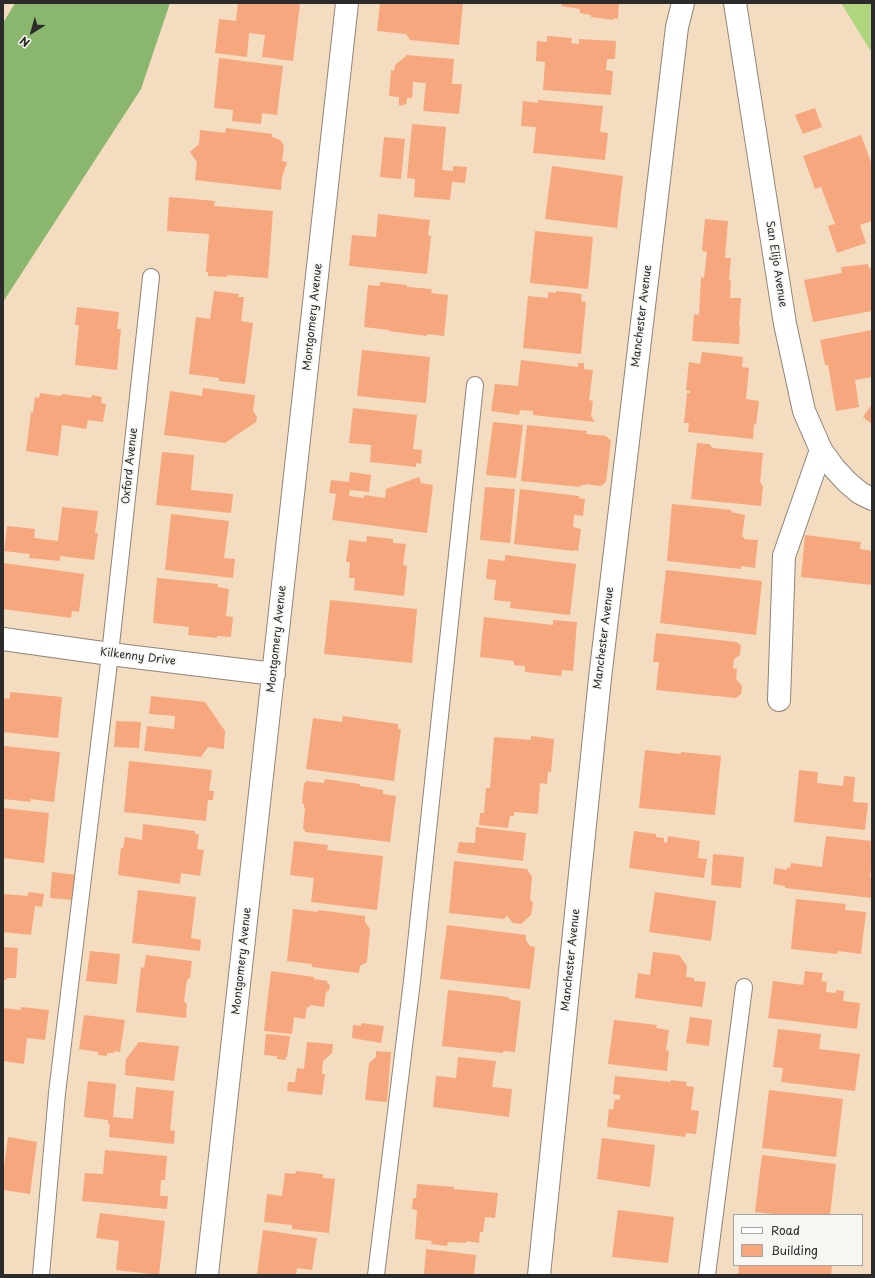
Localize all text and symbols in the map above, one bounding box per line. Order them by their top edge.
north arrow [12,12,52,52]
text: N [16,33,33,51]
street label: San Elijo Avenue [763,220,789,308]
street label: Montgomery Avenue [301,263,325,371]
street label: Manchester Avenue [629,264,655,368]
street label: Oxford Avenue [119,427,141,505]
street label: Montgomery Avenue [265,585,289,693]
street label: Manchester Avenue [591,586,617,690]
street label: Kilkenny Drive [99,646,177,668]
street label: Montgomery Avenue [230,907,254,1015]
street label: Manchester Avenue [559,908,583,1012]
legend [733,1214,863,1266]
text: Road [771,1221,800,1239]
text: Building [771,1241,818,1259]

